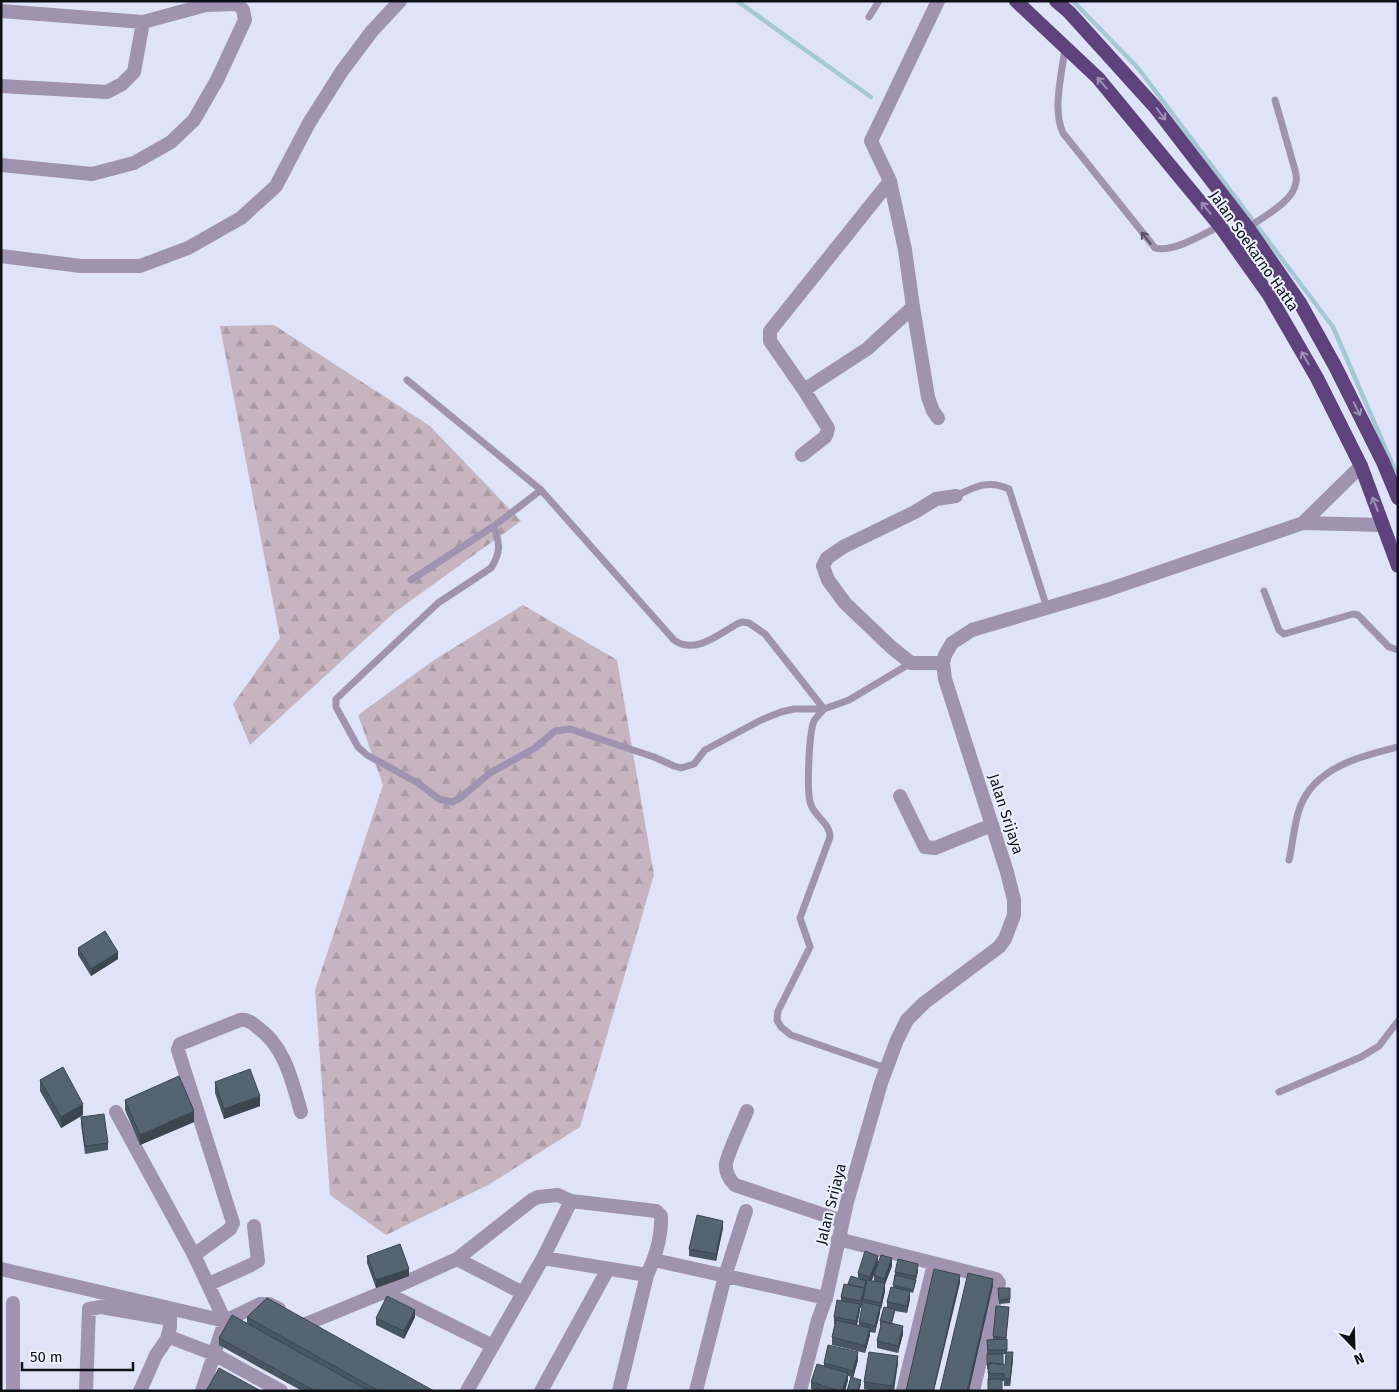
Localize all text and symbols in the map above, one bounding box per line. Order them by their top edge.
one-way arrow [1096,76,1108,89]
one-way arrow [1155,107,1166,120]
street label: Jalan Soekarno Hatta [1206,187,1302,315]
one-way arrow [1200,202,1211,215]
one-way arrow [1141,232,1152,245]
one-way arrow [1300,350,1310,365]
one-way arrow [1352,401,1362,416]
one-way arrow [1370,497,1379,512]
street label: Jalan Srijaya [985,772,1027,856]
street label: Jalan Srijaya [812,1161,850,1247]
north arrow [1329,1322,1379,1372]
scale bar [22,1340,134,1372]
text: 50 m [30,1348,63,1366]
text: N [1351,1349,1366,1368]

